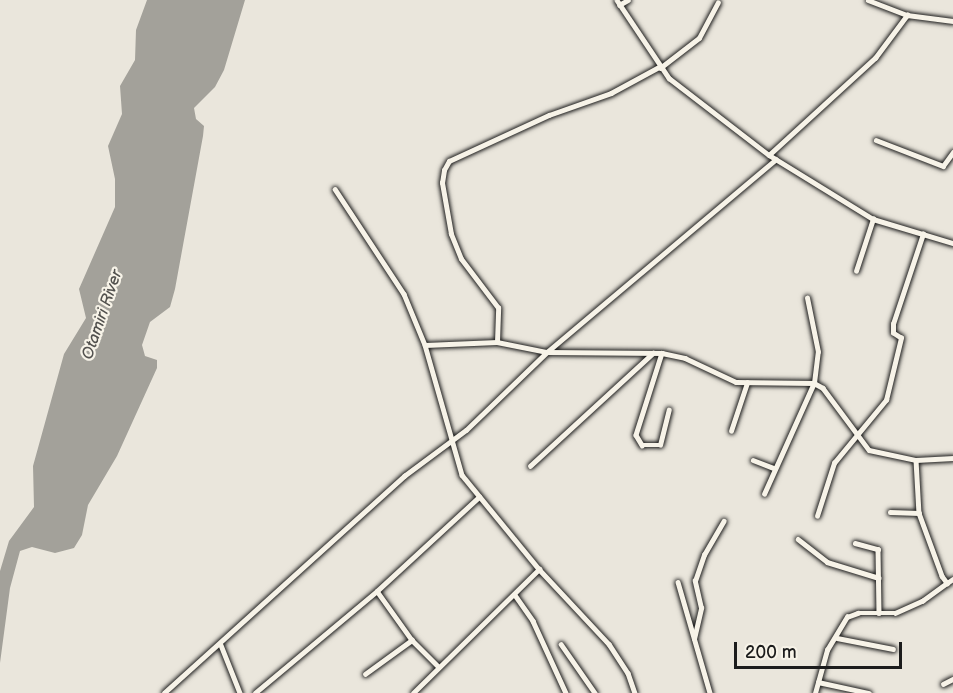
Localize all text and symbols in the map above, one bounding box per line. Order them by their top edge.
water label: Otamiri River [79,268,127,362]
scale bar [737,630,905,668]
text: 200 m [745,642,797,663]

